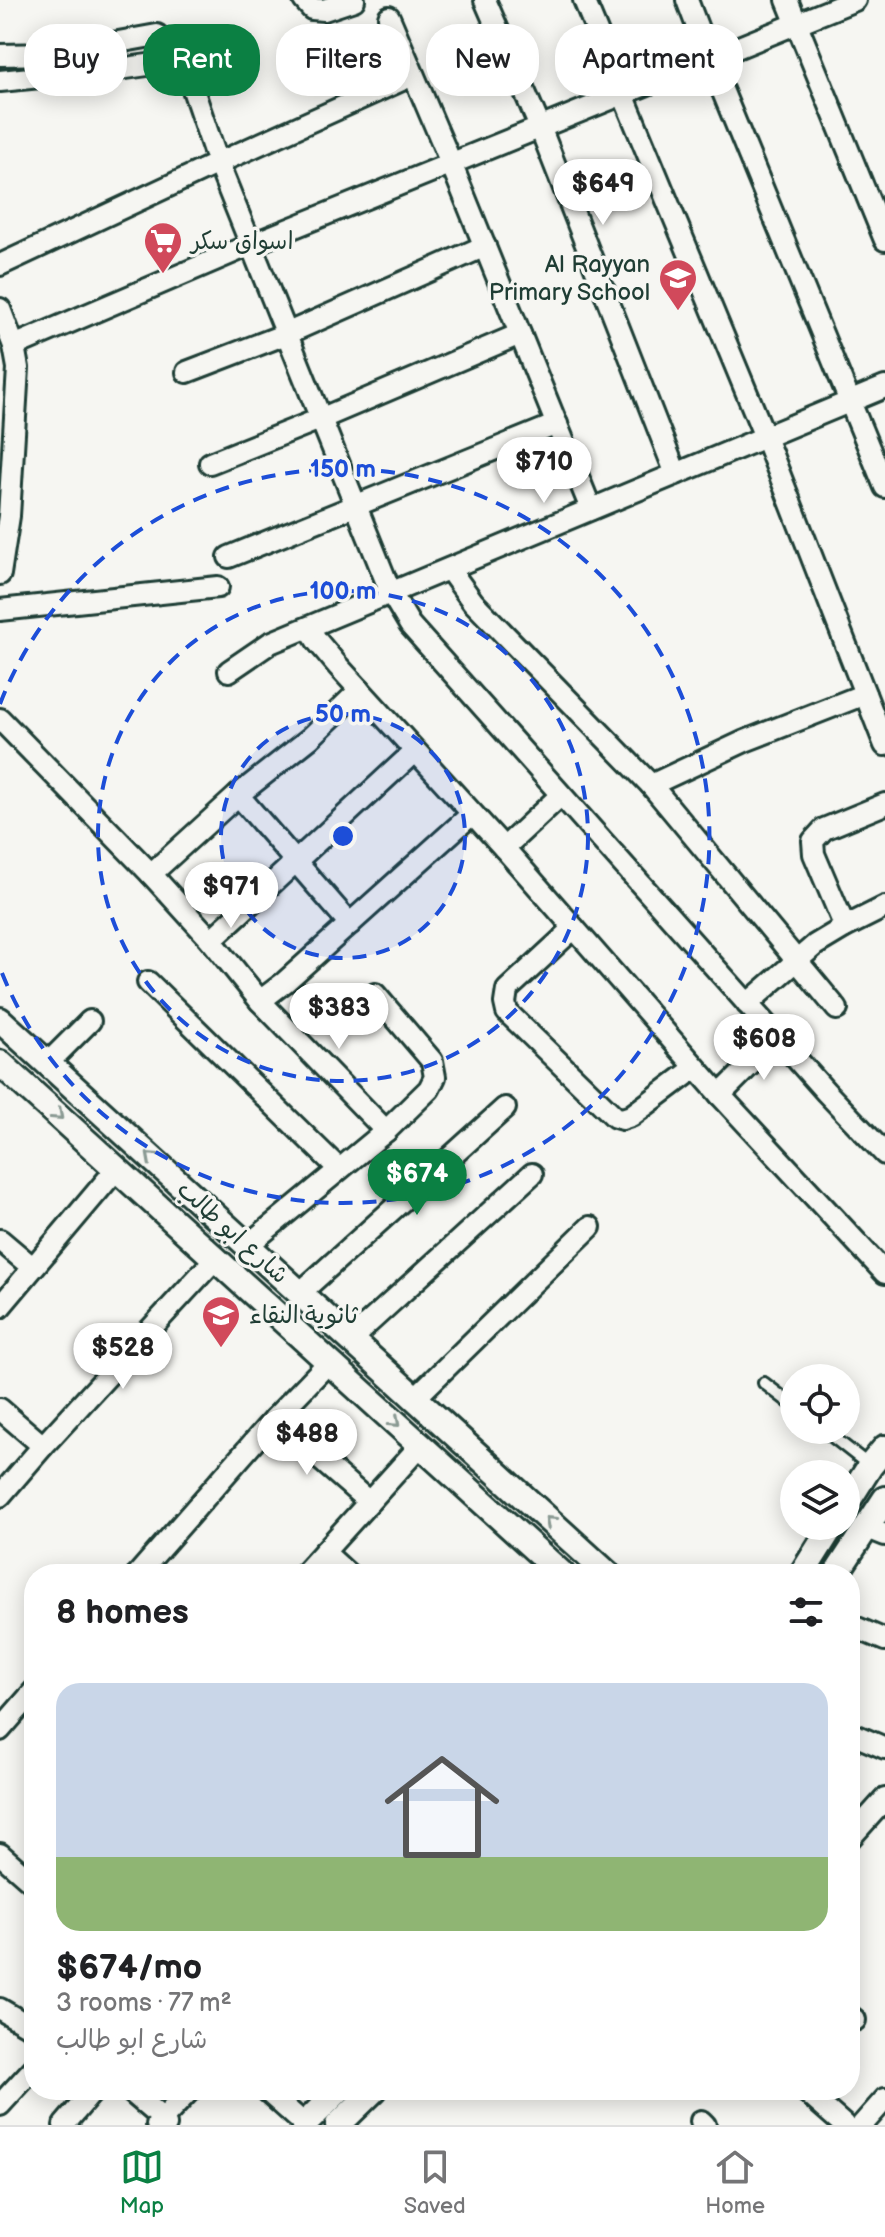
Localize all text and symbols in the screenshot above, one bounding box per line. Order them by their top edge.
chip: Buy [24,24,127,96]
chip: Rent [143,24,260,96]
chip: Filters [276,24,410,96]
chip: New [426,24,539,96]
chip: Apartment [555,24,743,96]
pin: $649 [556,159,650,227]
text: $649 [571,169,635,200]
supermarket icon: اسواق سكر [142,220,184,275]
place label: اسواق سكر [189,227,293,256]
place label: Al Rayyan Primary School [489,250,650,307]
school or university icon: Al Rayyan Primary School [657,257,699,312]
pin: $710 [497,437,591,505]
text: $710 [515,447,573,478]
text: 150 m [310,455,376,484]
text: 100 m [310,577,376,606]
text: 50 m [315,700,371,729]
centre of rings [329,822,357,850]
pin: $971 [184,862,278,930]
text: $971 [202,872,260,903]
pin: $383 [292,983,386,1051]
text: $383 [307,993,371,1024]
pin: $608 [717,1014,811,1082]
text: $608 [732,1024,796,1055]
one-way arrow [48,1106,63,1120]
pin: $674 [370,1149,464,1217]
one-way arrow [146,1153,161,1167]
text: $674 [386,1159,448,1190]
street label: شارع ابو طالب [170,1175,294,1291]
school or university icon: ثانوية النقاء [200,1294,242,1349]
place label: ثانوية النقاء [249,1301,359,1330]
pin: $528 [76,1323,170,1391]
text: $528 [91,1333,155,1364]
map controls [780,1364,860,1540]
button: locate [780,1364,860,1444]
pin: $488 [260,1409,354,1477]
one-way arrow [386,1413,400,1428]
text: $488 [275,1419,339,1450]
button: layers [780,1460,860,1540]
one-way arrow [545,1517,560,1531]
icon: filters [784,1590,828,1634]
text: 8 homes [56,1592,189,1633]
icon: home [370,1735,514,1879]
text: $674/mo [56,1947,202,1988]
text: 3 rooms · 77 m² [56,1988,232,2019]
text: شارع ابو طالب [56,2025,207,2056]
tab: Map [120,2145,164,2220]
tab: Saved [404,2145,466,2220]
tab: Home [705,2145,765,2220]

